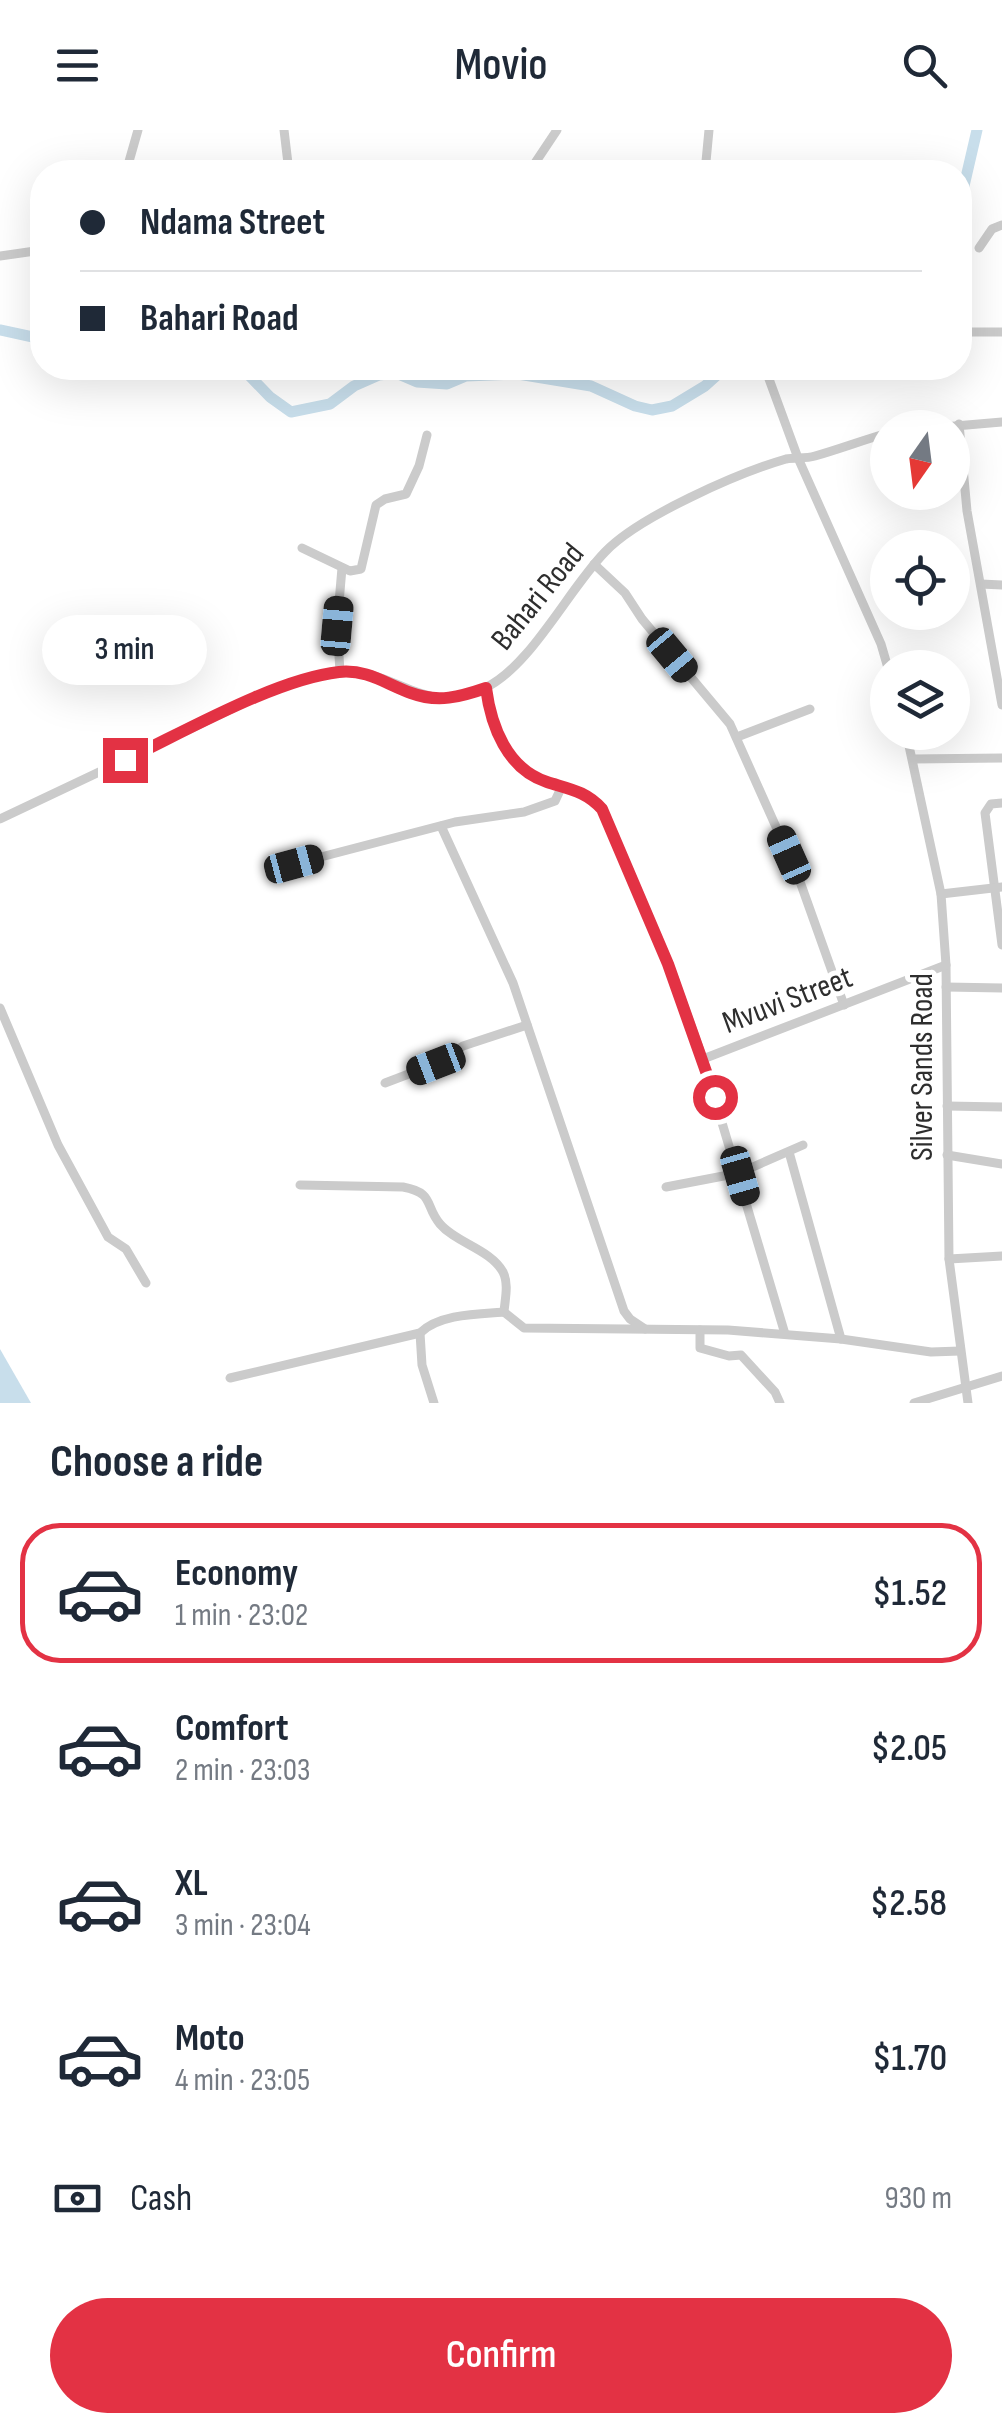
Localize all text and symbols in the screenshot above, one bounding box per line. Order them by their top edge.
icon: menu [50,38,105,93]
text: Movio [455,38,547,93]
icon: search [897,38,952,93]
text: Ndama Street [140,200,325,245]
text: Bahari Road [140,296,299,341]
north arrow [870,410,970,510]
map controls [870,410,970,750]
button: locate [870,530,970,630]
street label: Bahari Road [483,536,593,658]
car [319,595,355,657]
callout: 3 min [42,615,208,685]
car [641,622,703,688]
text: 3 min [94,630,155,669]
button: layers [870,650,970,750]
route end [103,738,148,783]
car [763,821,815,889]
car [261,842,327,886]
street label: Mvuvi Street [717,958,858,1043]
street label: Silver Sands Road [903,973,942,1161]
car [403,1039,469,1089]
route start [693,1075,738,1120]
car [717,1143,763,1209]
text: Choose a ride [50,1435,263,1490]
icon: car [55,1548,145,1638]
text: Economy [175,1551,298,1596]
text: $1.52 [872,1571,947,1616]
text: 1 min · 23:02 [175,1596,308,1635]
icon: car [55,1703,145,1793]
text: Comfort [175,1706,289,1751]
text: $2.05 [871,1726,947,1771]
text: 2 min · 23:03 [175,1751,310,1790]
icon: car [55,1858,145,1948]
text: XL [175,1861,208,1906]
text: $2.58 [870,1881,947,1926]
text: 3 min · 23:04 [175,1906,311,1945]
icon: car [55,2013,145,2103]
text: Moto [175,2016,245,2061]
text: $1.70 [872,2036,947,2081]
text: 4 min · 23:05 [175,2061,310,2100]
icon: cash [50,2171,105,2226]
text: Cash [130,2176,192,2221]
text: 930 m [885,2179,952,2218]
button: Confirm [50,2298,952,2413]

